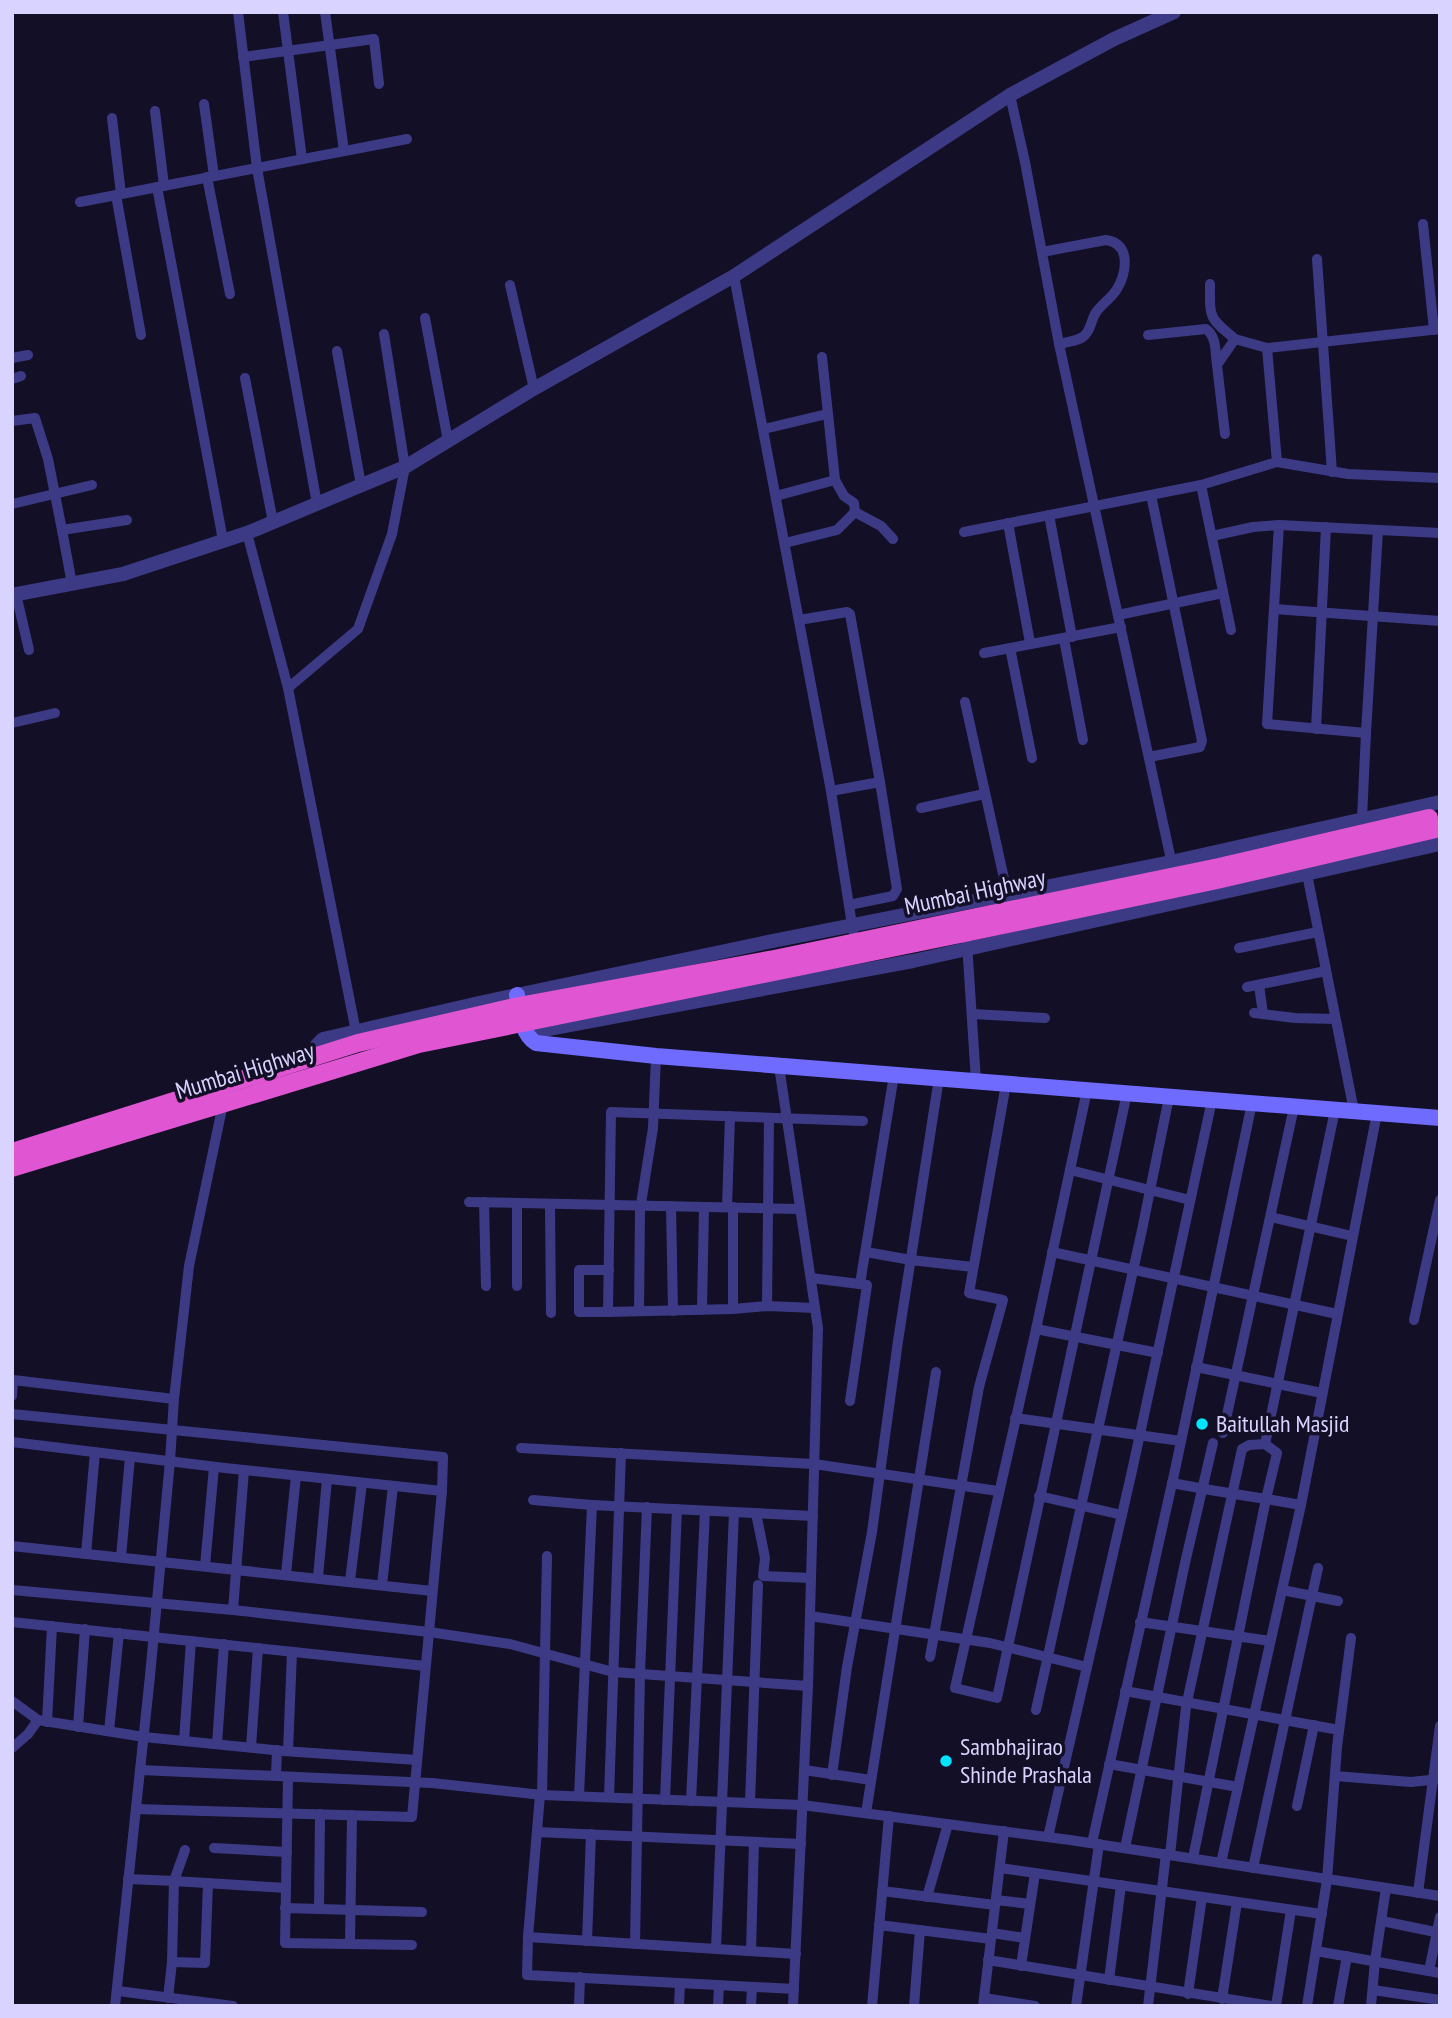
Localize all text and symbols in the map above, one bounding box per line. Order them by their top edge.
street label: Mumbai Highway [902,861,1048,922]
street label: Mumbai Highway [172,1035,318,1106]
place label: Baitullah Masjid [1216,1408,1349,1439]
marker: Baitullah Masjid [1194,1416,1210,1432]
place label: Sambhajirao Shinde Prashala [960,1731,1092,1790]
marker: Sambhajirao Shinde Prashala [938,1753,954,1769]

